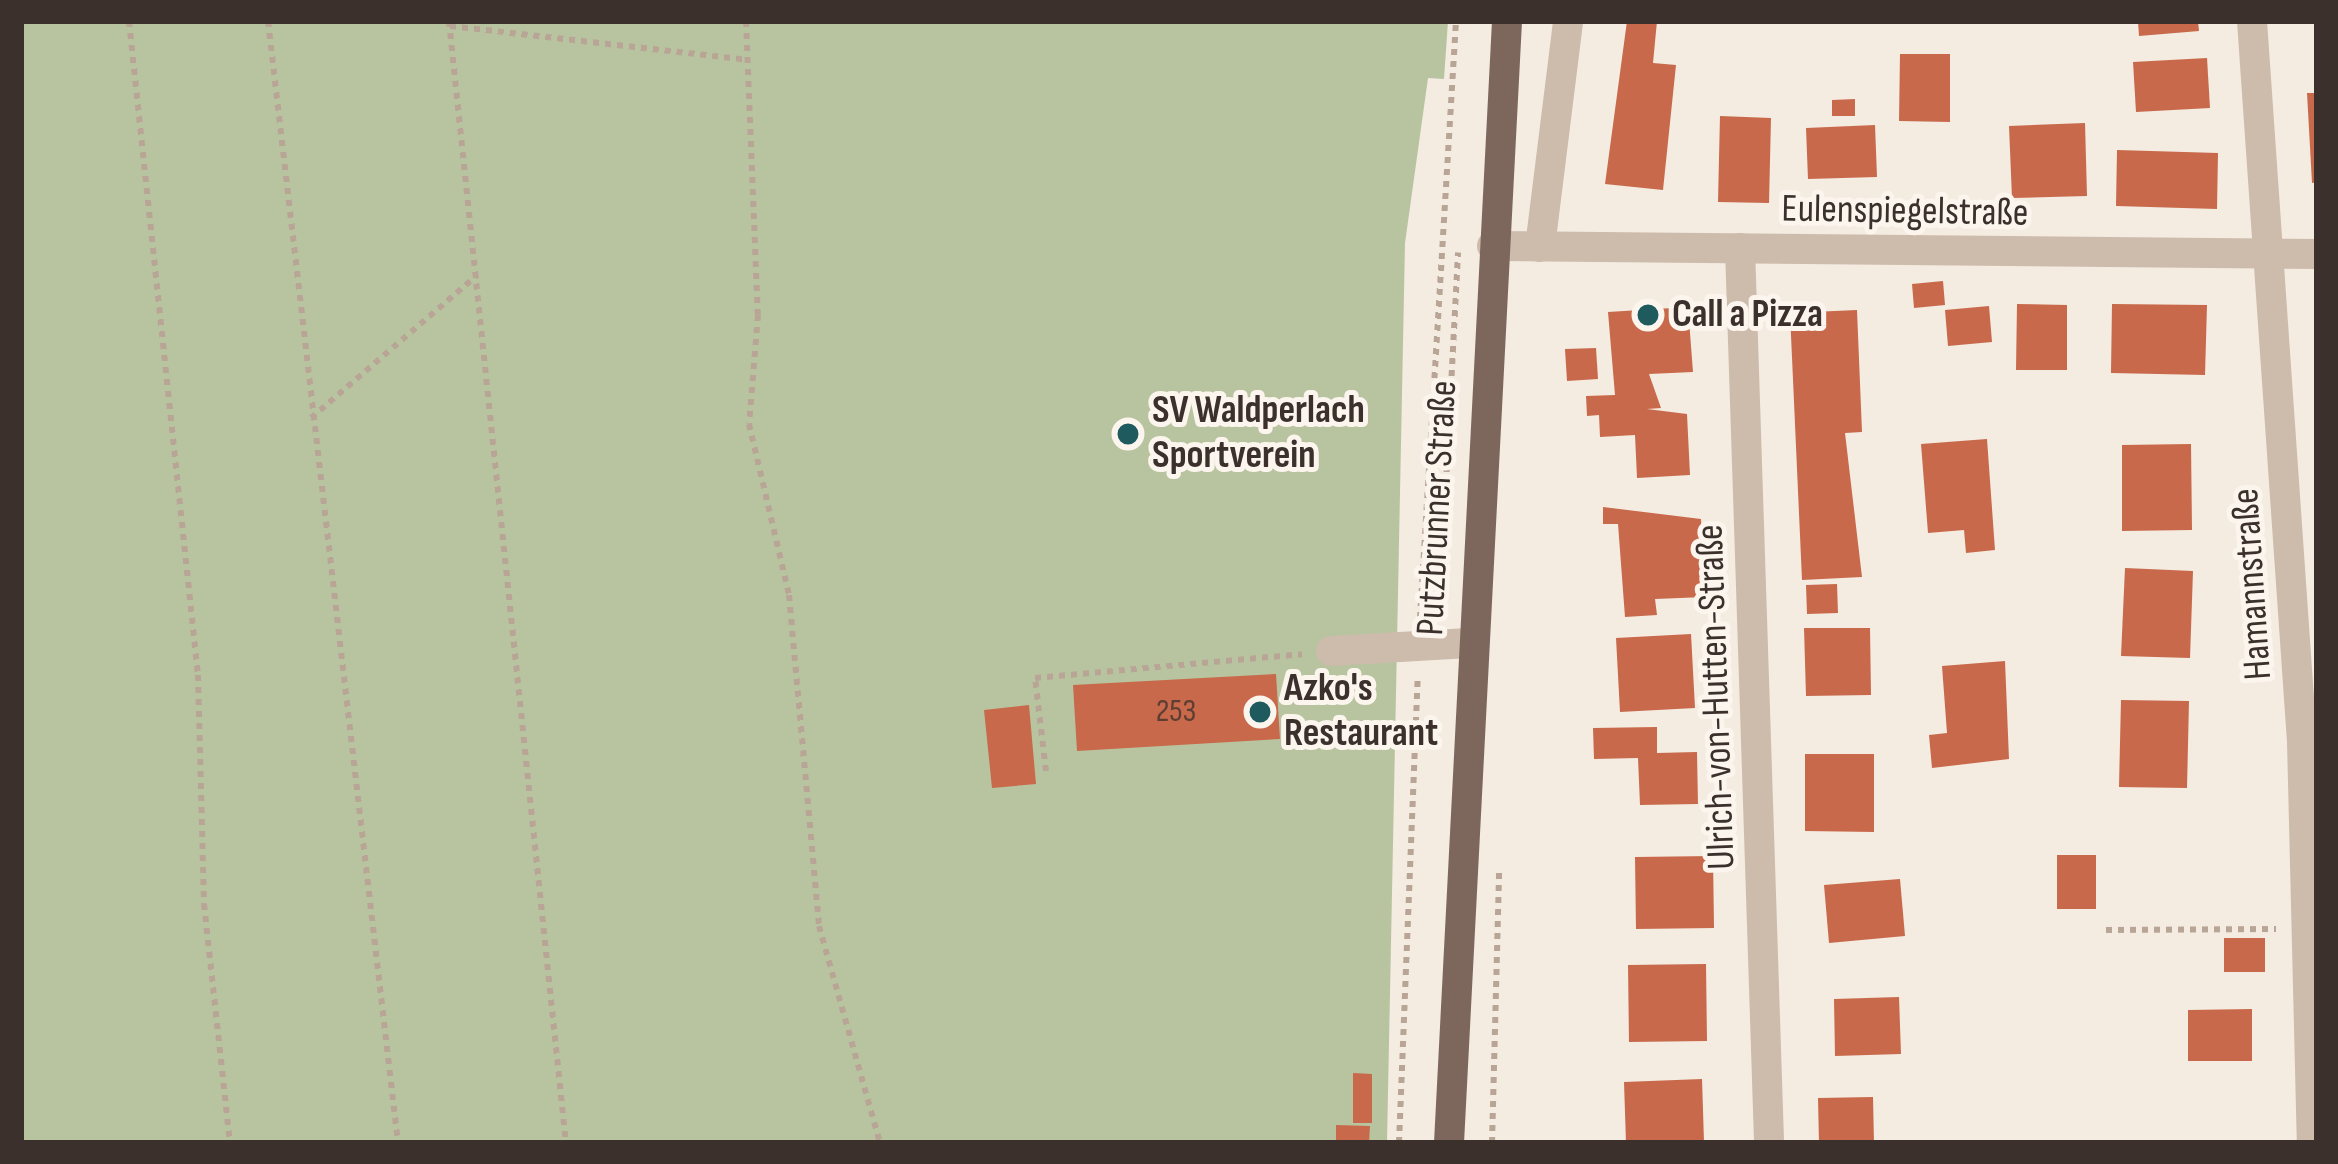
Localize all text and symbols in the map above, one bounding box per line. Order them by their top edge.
street label: Eulenspiegelstraße [1781,186,2029,238]
place label: Call a Pizza [1672,292,1823,338]
marker: Call a Pizza [1635,302,1661,328]
street label: Putzbrunner Straße [1408,379,1468,637]
place label: SV Waldperlach Sportverein [1152,389,1365,480]
marker: SV Waldperlach Sportverein [1115,421,1141,447]
street label: Hamannstraße [2223,487,2283,681]
street label: Ulrich-von-Hutten-Straße [1688,524,1746,870]
place label: Azko's Restaurant [1284,667,1438,758]
house number: 253 [1156,692,1196,732]
marker: Azko's Restaurant [1247,699,1273,725]

